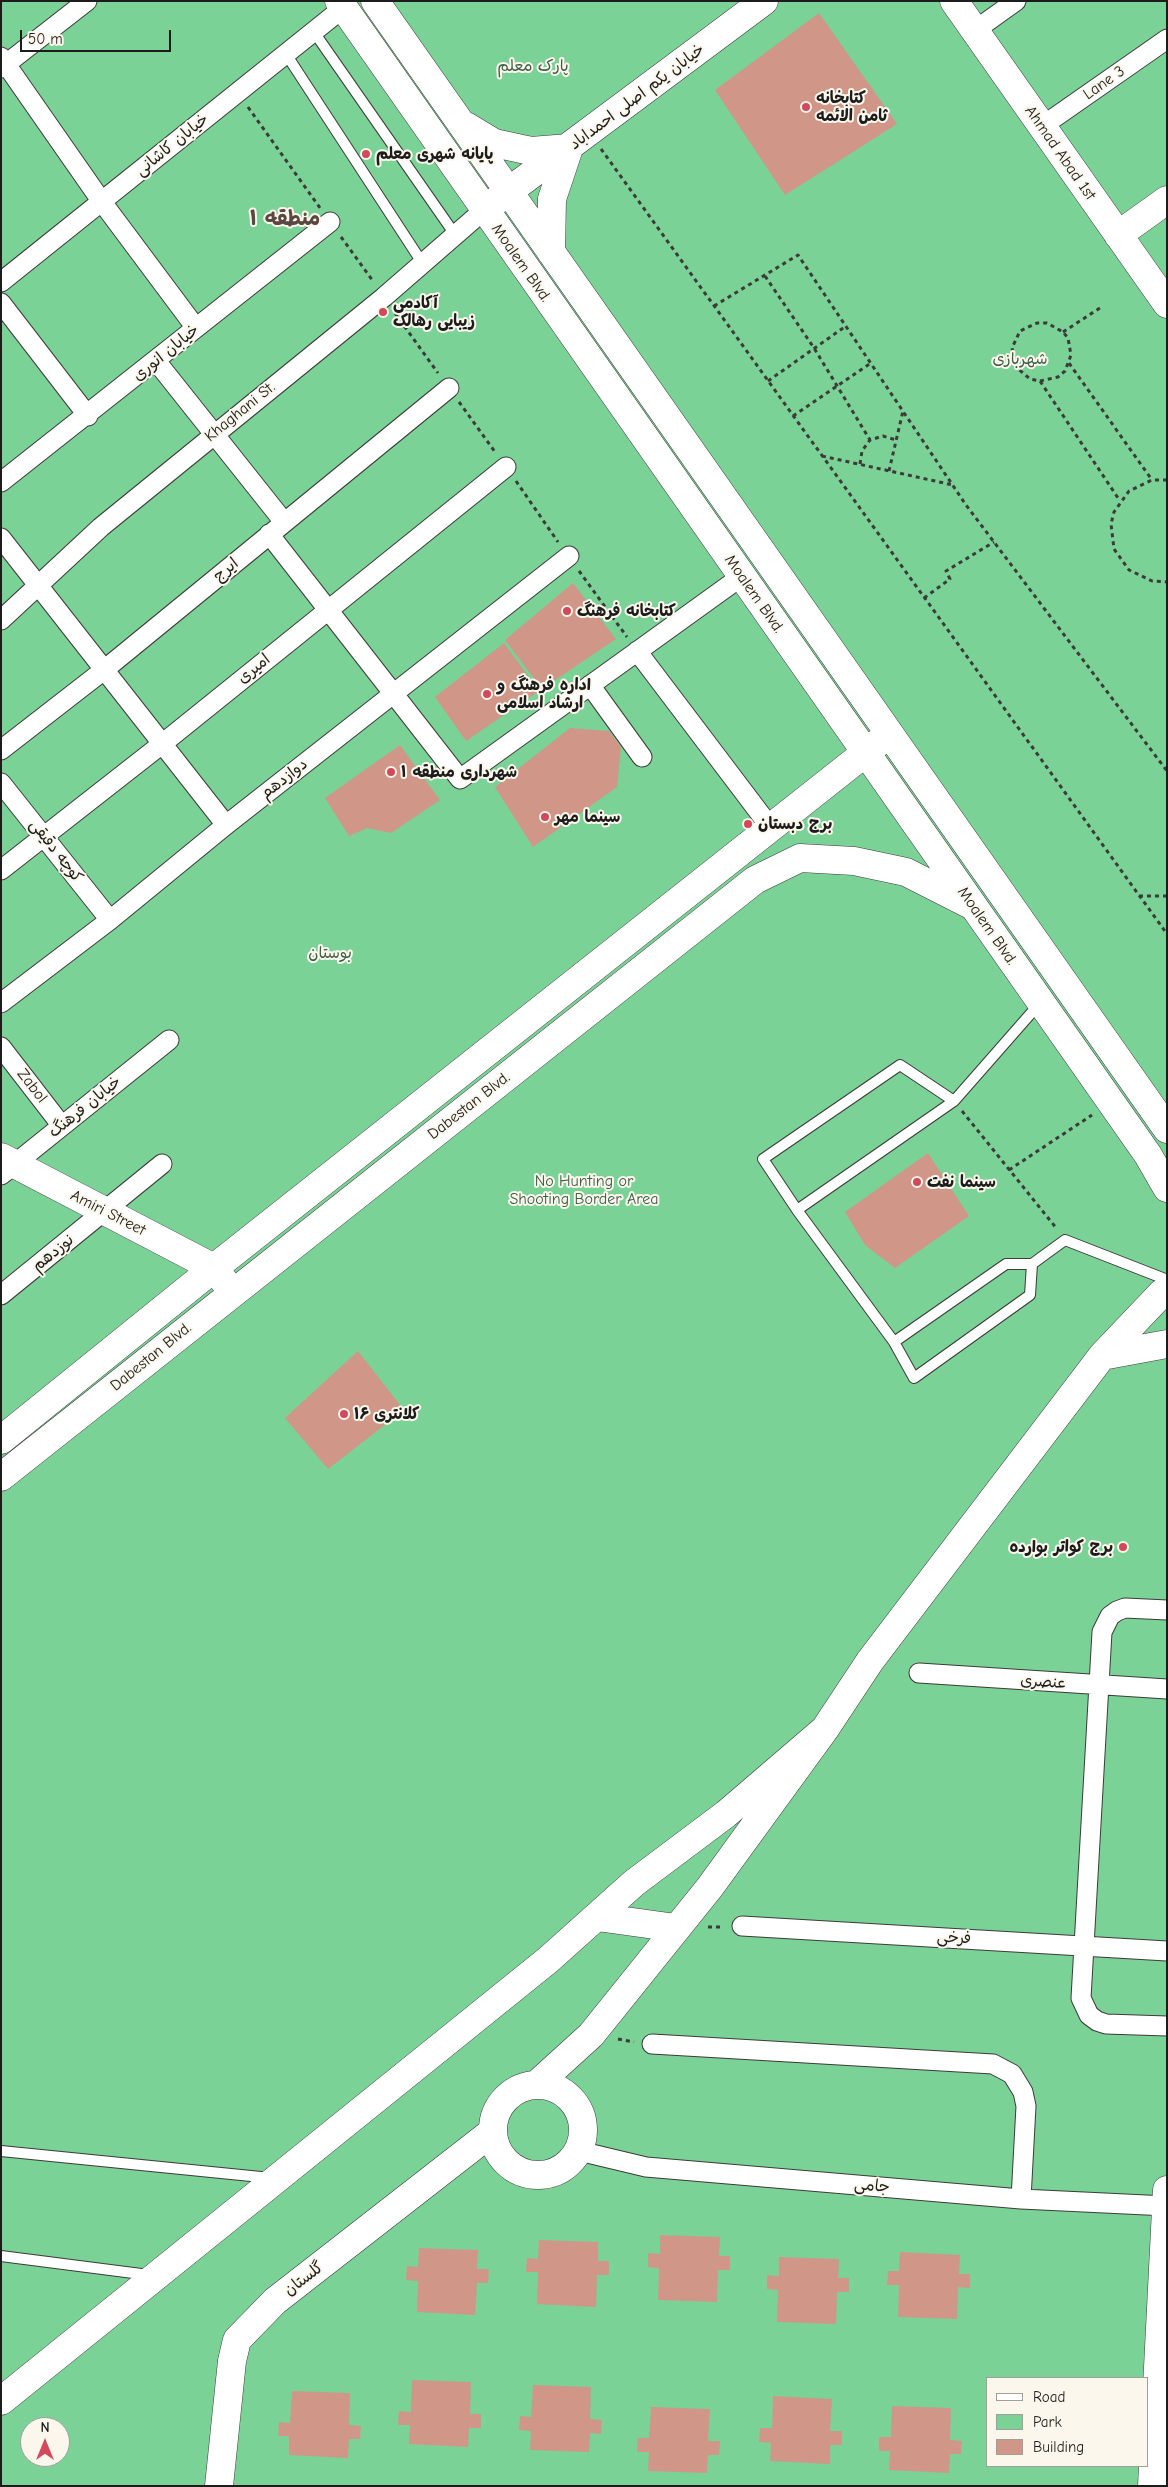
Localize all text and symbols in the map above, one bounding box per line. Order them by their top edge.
scale bar [22,20,174,52]
text: 50 m [28,30,63,48]
street label: خیابان یکم اصلی احمداباد [566,40,708,154]
park label: پارک معلم [497,56,569,76]
street label: Lane 3 [1080,62,1128,104]
place label: کتابخانه ثامن الائمه [816,88,887,126]
marker: کتابخانه ثامن الائمه [800,101,812,113]
street label: Ahmad Abad 1st [1020,102,1100,204]
street label: خیابان کاشانی [131,110,213,180]
place label: پایانه شهری معلم [376,144,493,164]
marker: پایانه شهری معلم [360,148,372,160]
district label: منطقه ۱ [250,206,320,232]
street label: Moalem Blvd. [487,220,555,306]
place label: آکادمی زیبایی رهالک [393,293,475,331]
marker: آکادمی زیبایی رهالک [377,306,389,318]
street label: خیابان انوری [129,320,203,386]
park label: شهربازی [992,349,1048,369]
street label: Khaghani St. [201,378,279,446]
street label: Moalem Blvd. [720,551,788,637]
street label: ایرج [210,554,242,586]
place label: کتابخانه فرهنگ [577,601,676,621]
marker: کتابخانه فرهنگ [561,605,573,617]
street label: امیری [234,650,274,688]
place label: اداره فرهنگ و ارشاد اسلامی [497,675,591,713]
marker: اداره فرهنگ و ارشاد اسلامی [481,688,493,700]
street label: دوازدهم [257,755,311,803]
place label: شهرداری منطقه ۱ [401,762,517,782]
marker: شهرداری منطقه ۱ [385,766,397,778]
place label: سینما مهر [555,807,620,827]
marker: سینما مهر [539,811,551,823]
place label: برج دبستان [758,814,832,834]
street label: کوچه دقیقی [25,815,87,887]
marker: برج دبستان [742,818,754,830]
street label: Moalem Blvd. [953,883,1021,969]
park label: بوستان [308,943,352,963]
street label: Zabol [13,1065,51,1107]
street label: Dabestan Blvd. [424,1068,514,1144]
street label: خیابان فرهنگ [45,1072,125,1142]
park label: No Hunting or Shooting Border Area [509,1171,659,1209]
place label: سینما نفت [927,1172,996,1192]
marker: سینما نفت [911,1176,923,1188]
street label: Amiri Street [67,1186,149,1240]
street label: نوزدهم [28,1230,78,1276]
street label: Dabestan Blvd. [107,1318,195,1396]
place label: کلانتری ۱۶ [354,1404,419,1424]
marker: کلانتری ۱۶ [338,1408,350,1420]
place label: برج کواتر بوارده [1010,1537,1113,1557]
marker: برج کواتر بوارده [1117,1541,1129,1553]
street label: عنصری [1020,1671,1066,1693]
street label: فرخی [936,1928,972,1948]
street label: جامی [853,2175,891,2197]
street label: گلستان [280,2258,328,2300]
legend [986,2377,1148,2467]
text: Road [1033,2388,1065,2406]
text: Park [1033,2413,1062,2431]
north arrow [20,2417,70,2467]
text: N [40,2419,50,2436]
text: Building [1033,2438,1084,2456]

